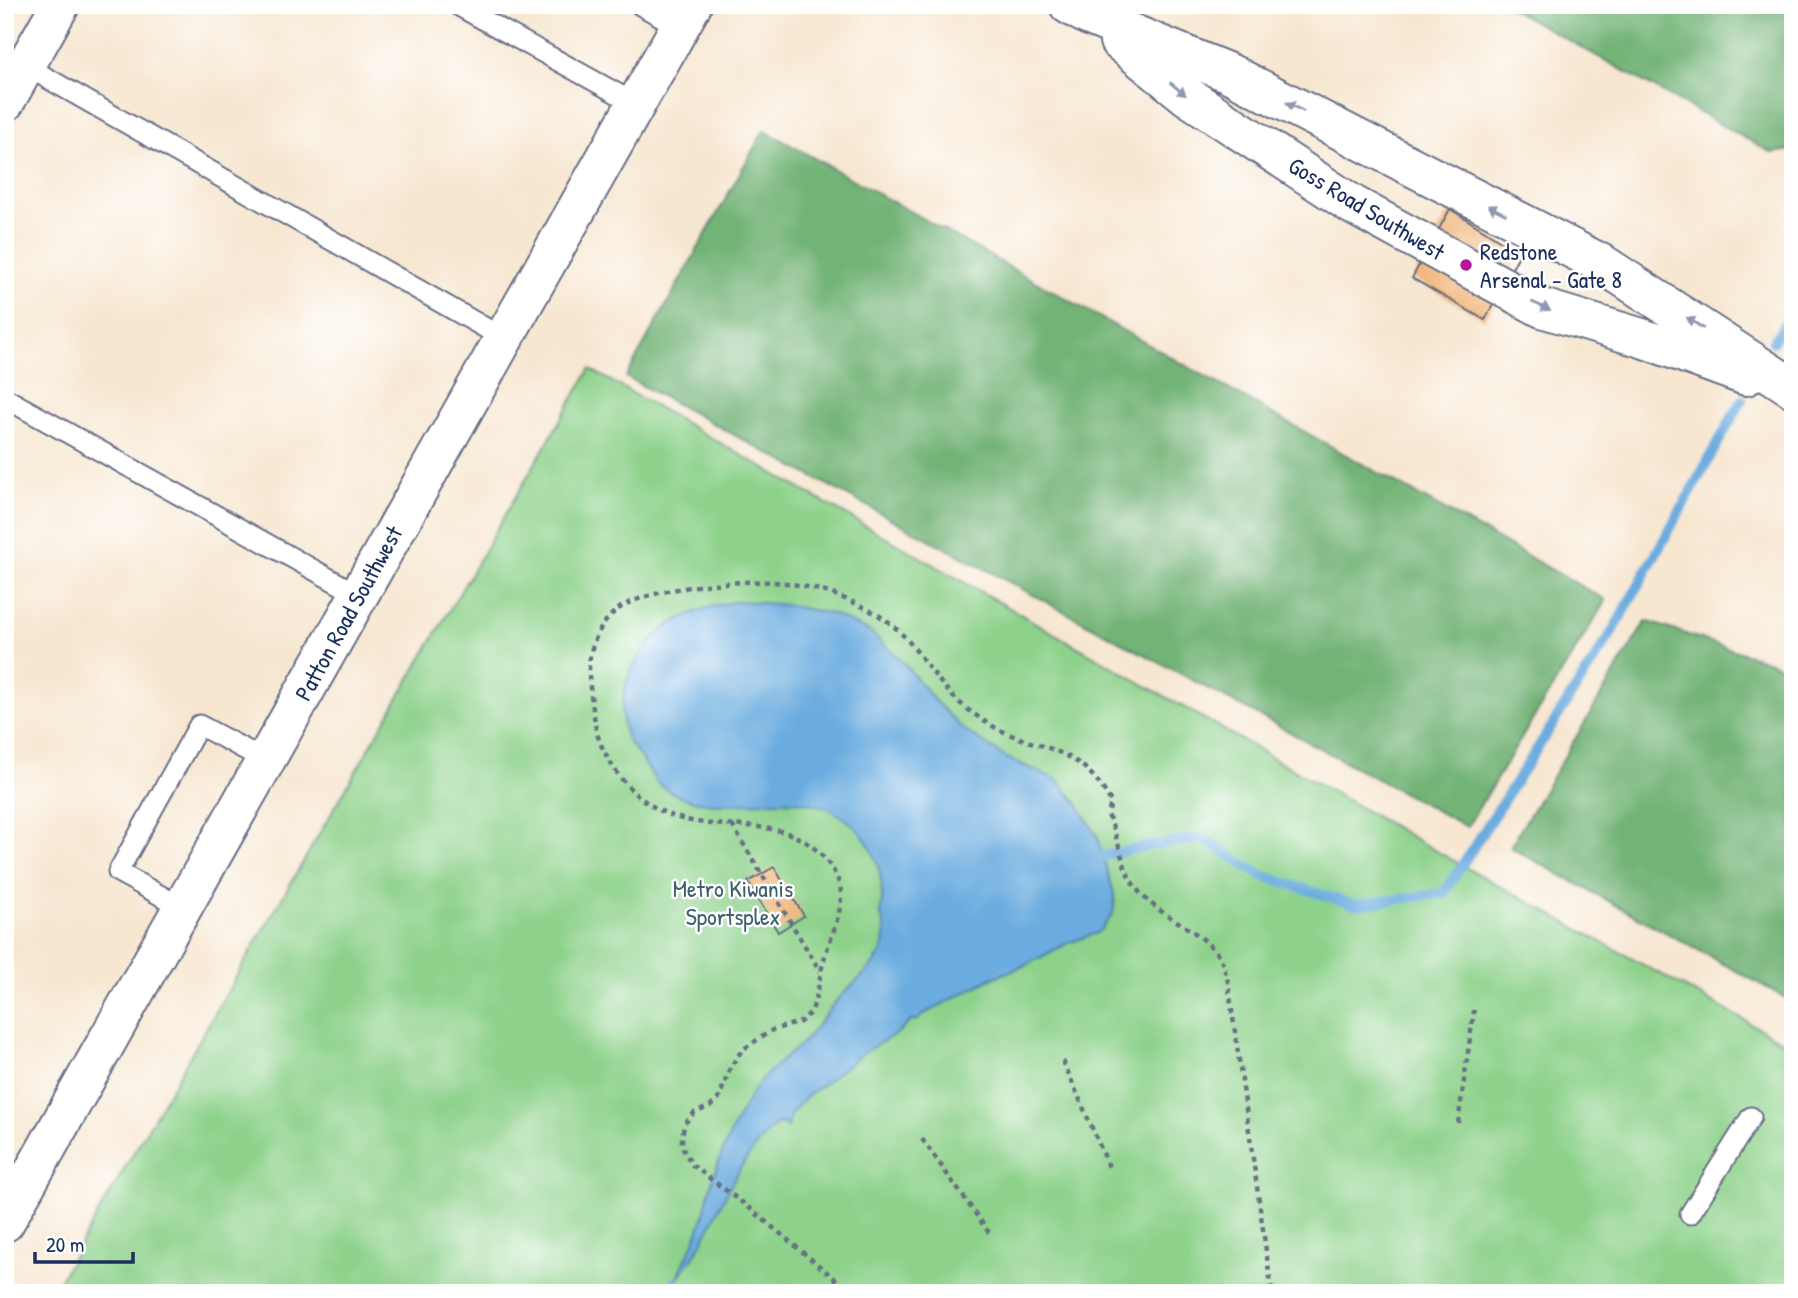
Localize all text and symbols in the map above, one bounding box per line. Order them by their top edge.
one-way arrow [1170,81,1187,96]
one-way arrow [1285,101,1305,113]
street label: Goss Road Southwest [1283,149,1452,268]
one-way arrow [1487,205,1507,217]
place label: Redstone Arsenal - Gate 8 [1480,235,1622,295]
marker: Redstone Arsenal - Gate 8 [1458,257,1474,273]
one-way arrow [1531,300,1551,312]
one-way arrow [1685,317,1704,330]
street label: Patton Road Southwest [287,519,410,706]
park label: Metro Kiwanis Sportsplex [673,872,793,932]
scale bar [35,1221,133,1265]
text: 20 m [46,1230,84,1259]

